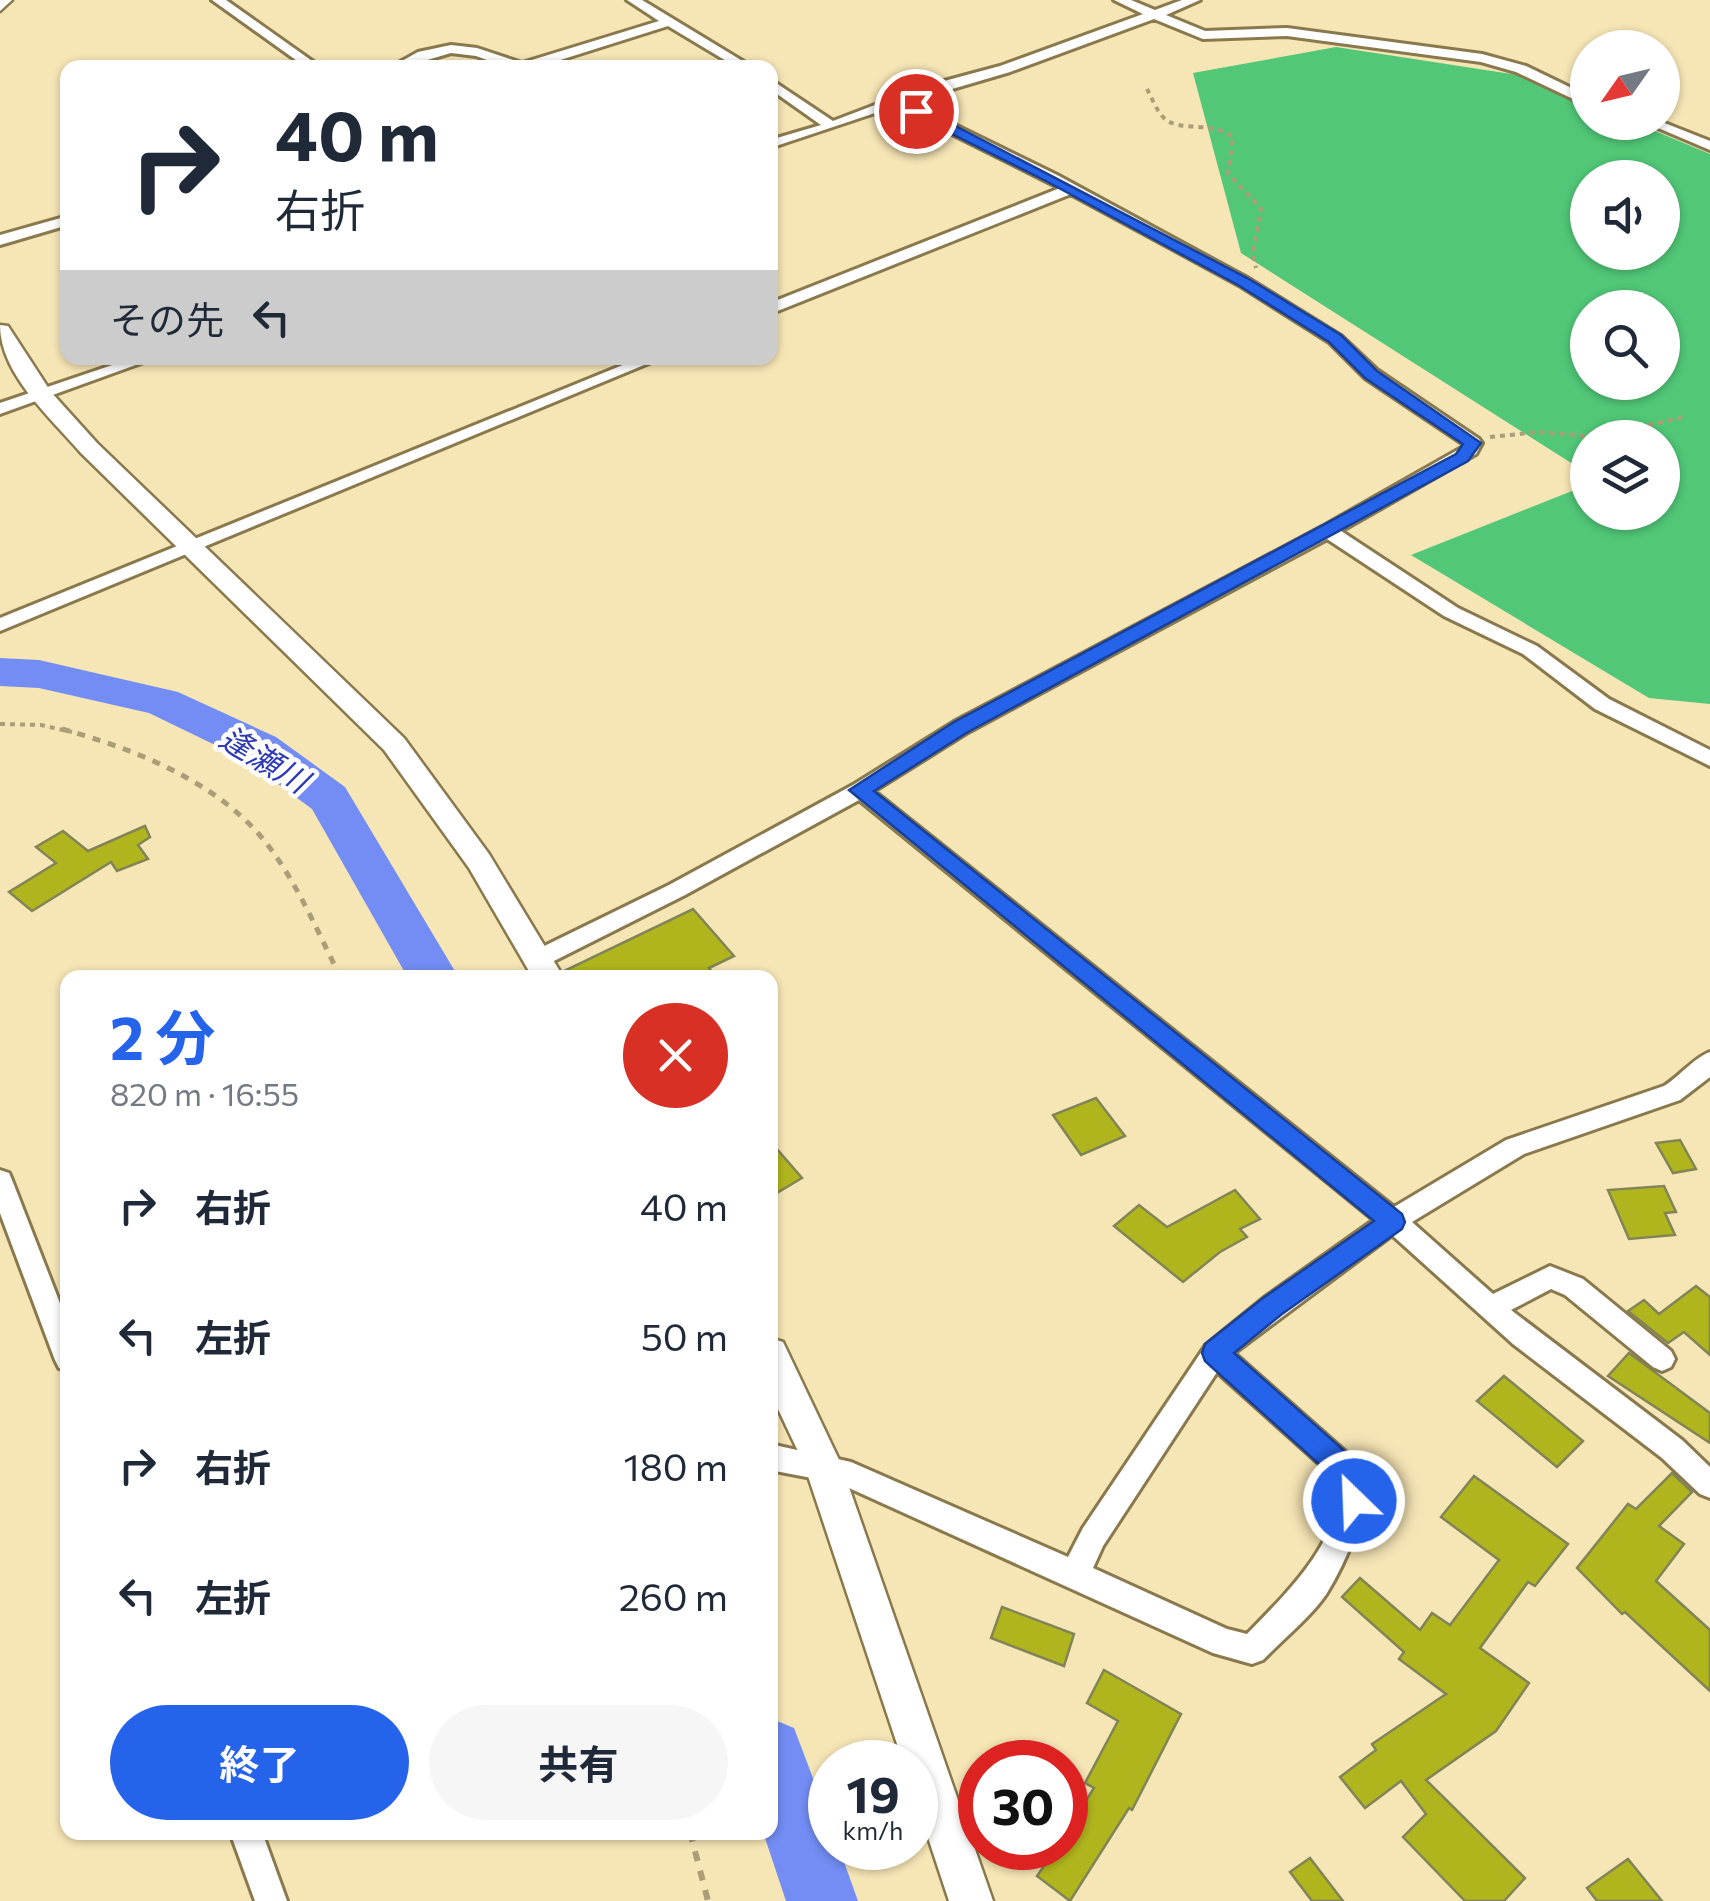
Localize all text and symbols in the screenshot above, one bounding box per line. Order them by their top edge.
north arrow [1570,30,1680,140]
map controls [1570,30,1680,530]
pin [874,69,959,154]
icon: arrive [889,84,944,139]
text: 40 m [275,90,439,175]
icon: right [110,100,240,230]
button: sound [1570,160,1680,270]
text: 右折 [275,181,365,236]
icon: left [244,290,299,345]
button: search [1570,290,1680,400]
text: その先 [110,295,224,342]
button: layers [1570,420,1680,530]
water label: 逢瀬川 [214,716,319,801]
text: 2 分 [110,999,216,1072]
button: close [623,1003,728,1108]
text: 820 m · 16:55 [110,1073,299,1113]
icon: right [110,1178,165,1233]
text: 40 m [640,1182,728,1229]
text: 右折 [195,1183,271,1230]
icon: left [110,1308,165,1363]
text: 50 m [641,1312,728,1359]
text: 左折 [195,1313,271,1360]
icon: right [110,1438,165,1493]
text: 180 m [623,1442,728,1489]
text: 右折 [195,1443,271,1490]
position arrow [1302,1449,1406,1553]
icon: left [110,1568,165,1623]
text: 260 m [619,1572,728,1619]
text: 左折 [195,1573,271,1620]
button: 終了 [110,1705,409,1820]
button: 共有 [429,1705,728,1820]
speed limit sign: 30 [958,1740,1088,1870]
text: 19 [846,1762,900,1823]
text: km/h [843,1815,903,1845]

